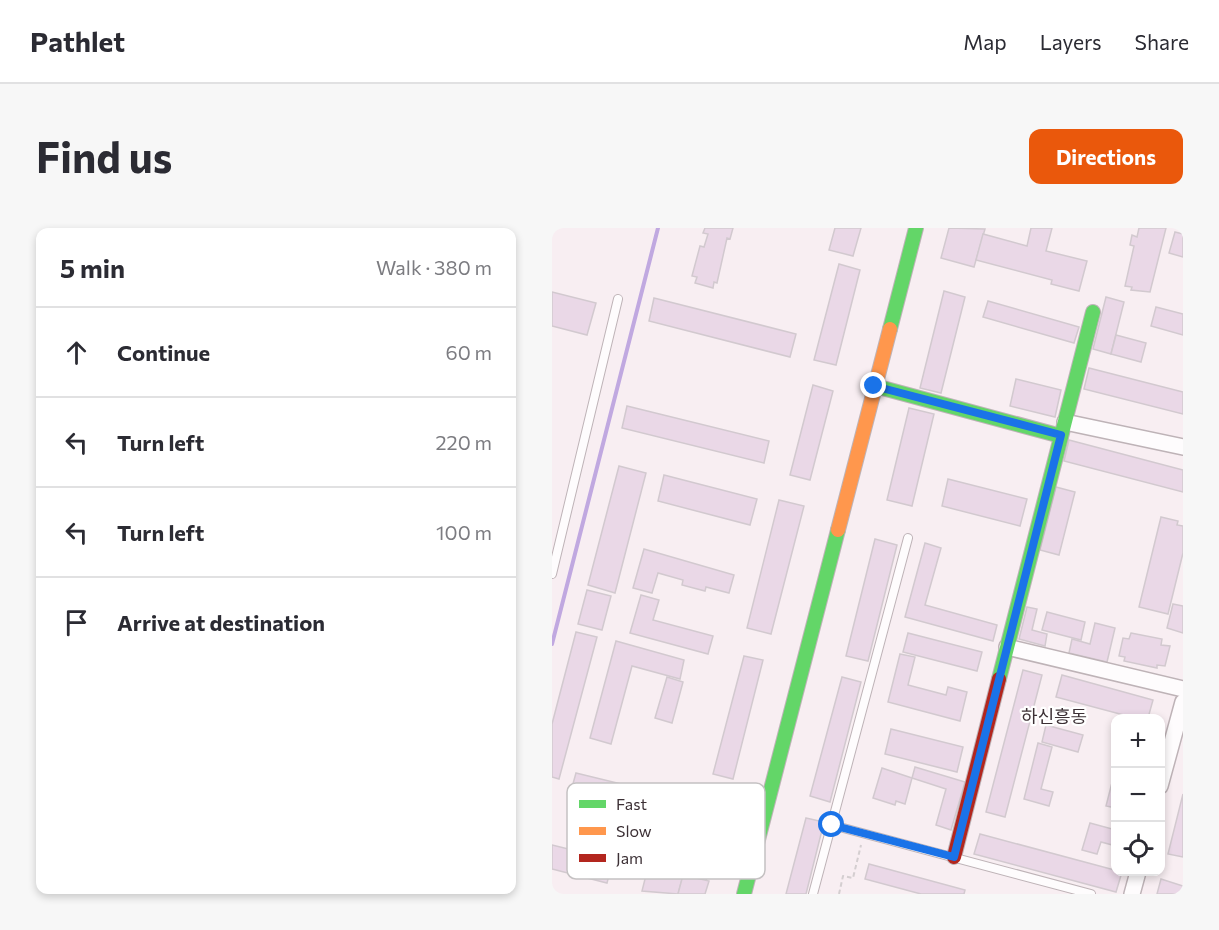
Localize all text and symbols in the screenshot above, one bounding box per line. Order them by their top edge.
text: Pathlet [30,24,125,58]
text: Map [963,29,1007,54]
text: Layers [1040,29,1102,54]
text: Share [1135,29,1189,54]
button: Directions [1029,129,1183,184]
text: Find us [36,130,172,182]
text: 5 min [60,252,125,283]
text: Walk · 380 m [376,255,492,279]
icon: ahead [60,336,93,369]
text: Continue [117,339,210,366]
text: 60 m [446,340,492,364]
route end [860,372,886,398]
icon: left [60,426,93,459]
text: Turn left [117,429,204,456]
text: 220 m [436,430,492,454]
icon: left [60,516,93,549]
text: Turn left [117,519,204,546]
text: 100 m [436,520,492,544]
icon: arrive [60,606,93,639]
text: Arrive at destination [117,609,325,636]
district label: 하신흥동 [1021,705,1087,727]
map controls [1111,714,1165,876]
button: + [1111,714,1165,768]
button: − [1111,768,1165,822]
legend [567,783,765,879]
text: Fast [616,794,647,813]
route start [818,811,844,837]
text: Slow [616,821,652,840]
button: locate [1111,822,1165,876]
text: Jam [616,848,643,867]

